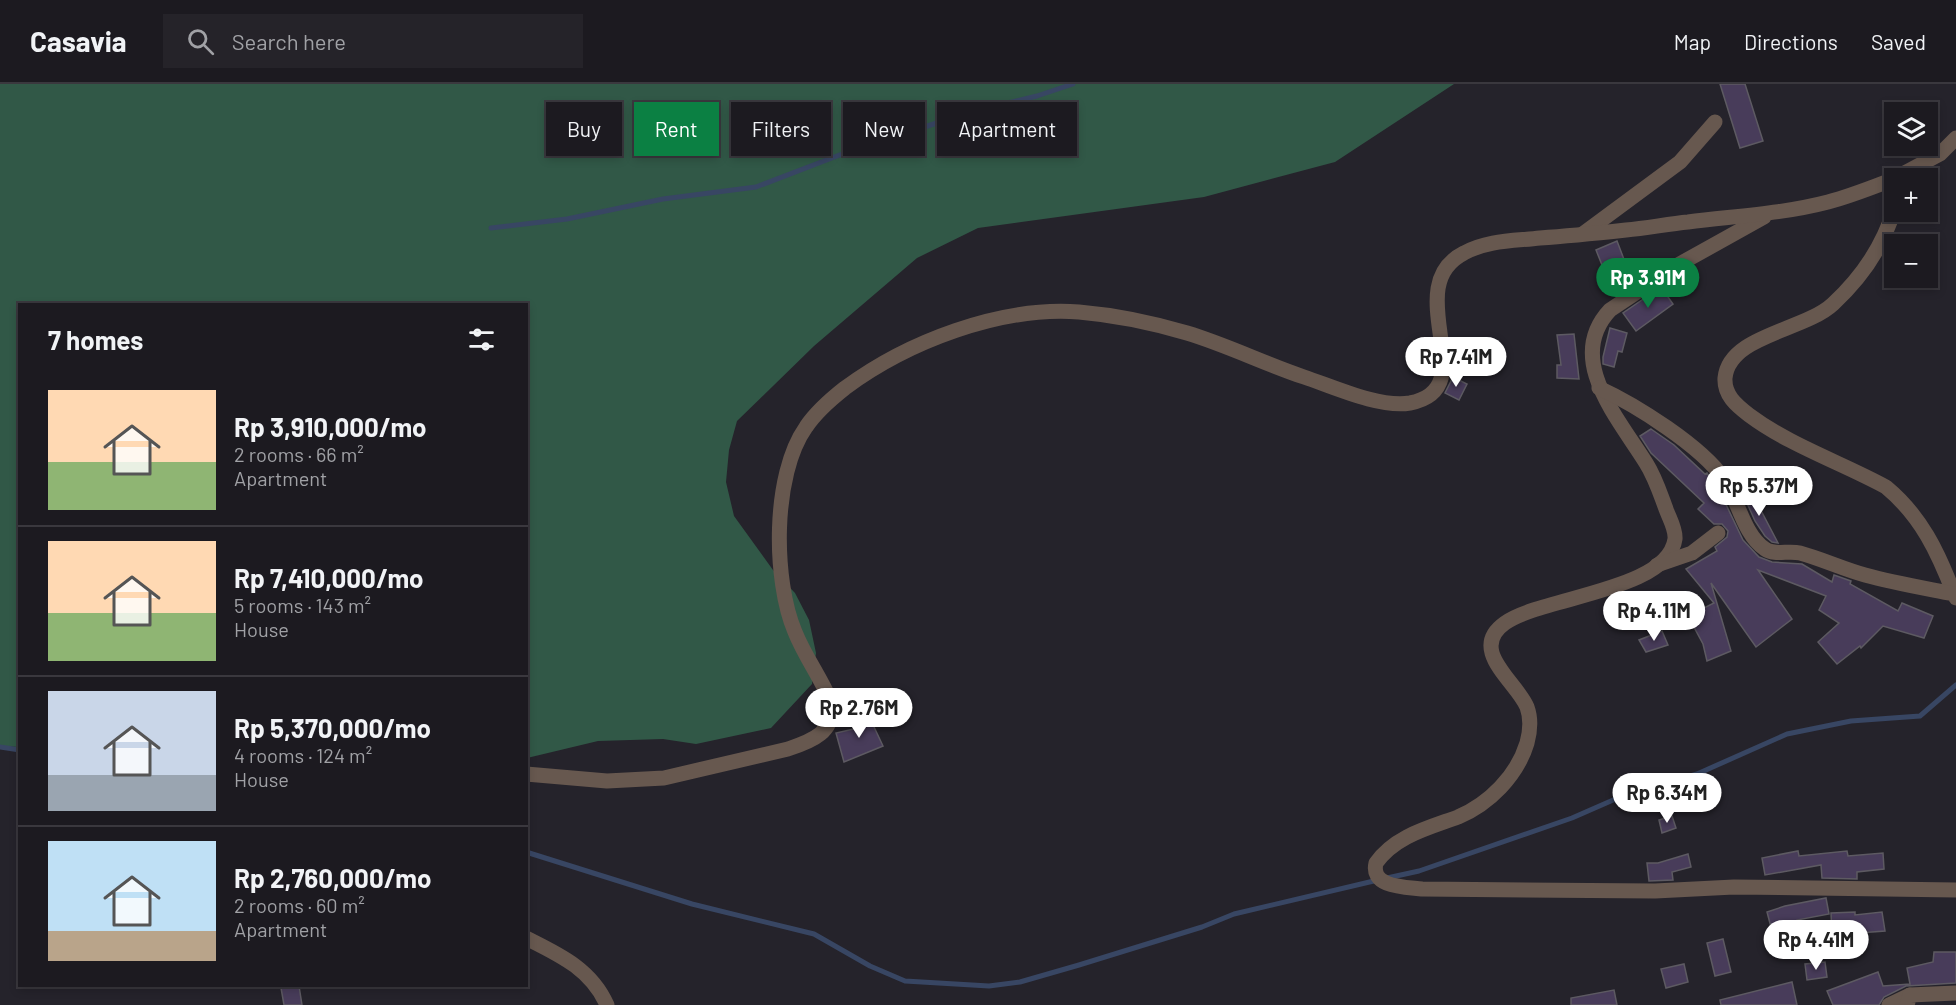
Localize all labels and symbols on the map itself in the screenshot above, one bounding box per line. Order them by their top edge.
pin: Rp 3.91M [1586,258,1710,309]
pin: Rp 7.41M [1394,337,1518,388]
pin: Rp 5.37M [1697,466,1821,517]
pin: Rp 4.11M [1592,591,1716,642]
pin: Rp 2.76M [797,688,921,739]
pin: Rp 6.34M [1605,773,1729,824]
pin: Rp 4.41M [1754,920,1878,971]

